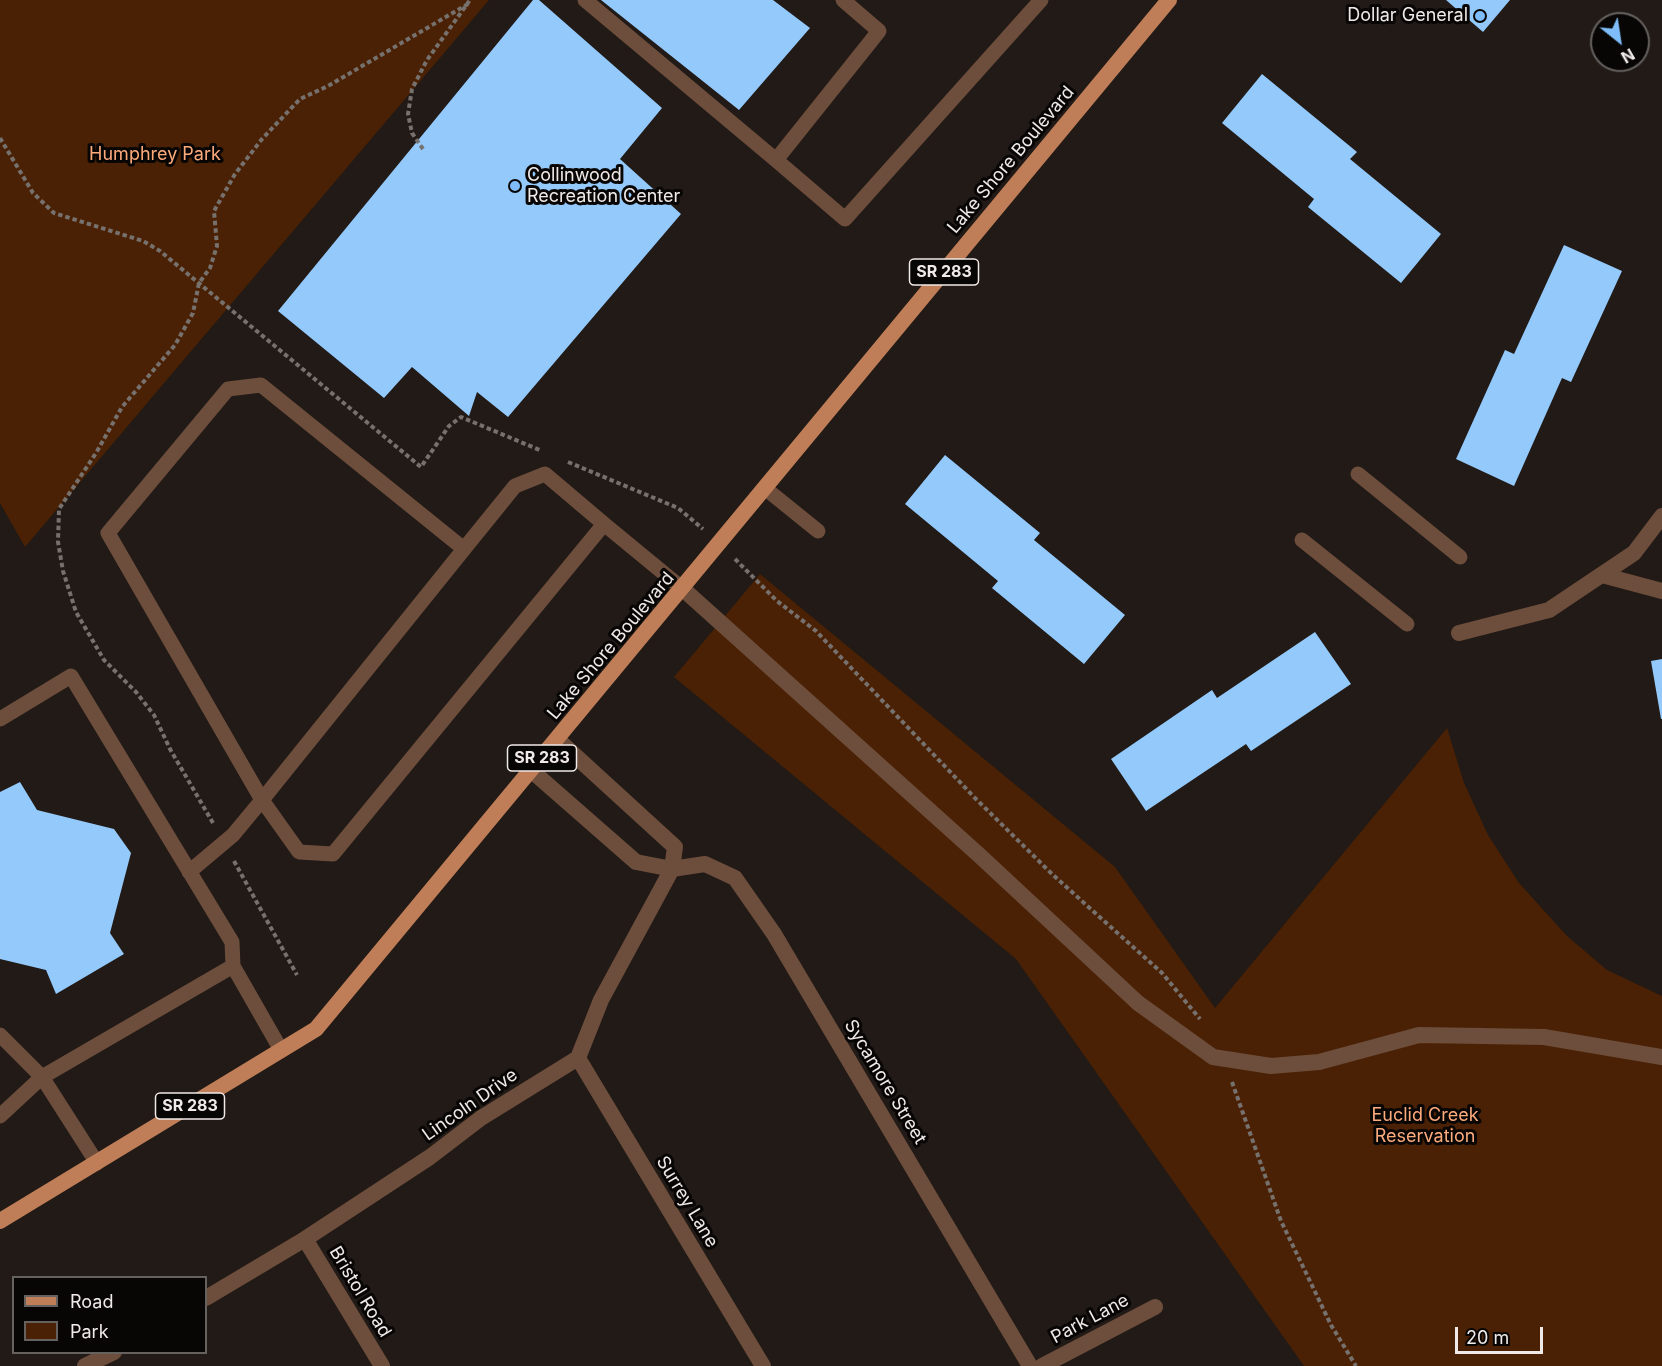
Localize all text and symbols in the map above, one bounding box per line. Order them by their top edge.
place label: Dollar General [1347,5,1468,27]
marker: Dollar General [1473,9,1487,23]
north arrow [1590,12,1650,72]
text: N [1618,44,1638,68]
street label: Lake Shore Boulevard [943,82,1079,238]
park label: Humphrey Park [89,144,221,166]
place label: Collinwood Recreation Center [527,165,680,207]
marker: Collinwood Recreation Center [508,179,522,193]
road number: SR 283 [910,259,978,285]
street label: Lake Shore Boulevard [543,568,679,724]
road number: SR 283 [508,745,576,771]
street label: Sycamore Street [839,1016,931,1148]
street label: Lincoln Drive [418,1064,522,1146]
road number: SR 283 [156,1093,225,1119]
park label: Euclid Creek Reservation [1371,1105,1479,1148]
street label: Surrey Lane [651,1153,723,1251]
street label: Bristol Road [324,1243,396,1341]
legend [12,1276,207,1354]
street label: Park Lane [1047,1290,1133,1348]
text: Road [70,1291,113,1312]
scale bar [1458,1315,1546,1353]
text: Park [70,1321,109,1342]
text: 20 m [1466,1327,1509,1348]

